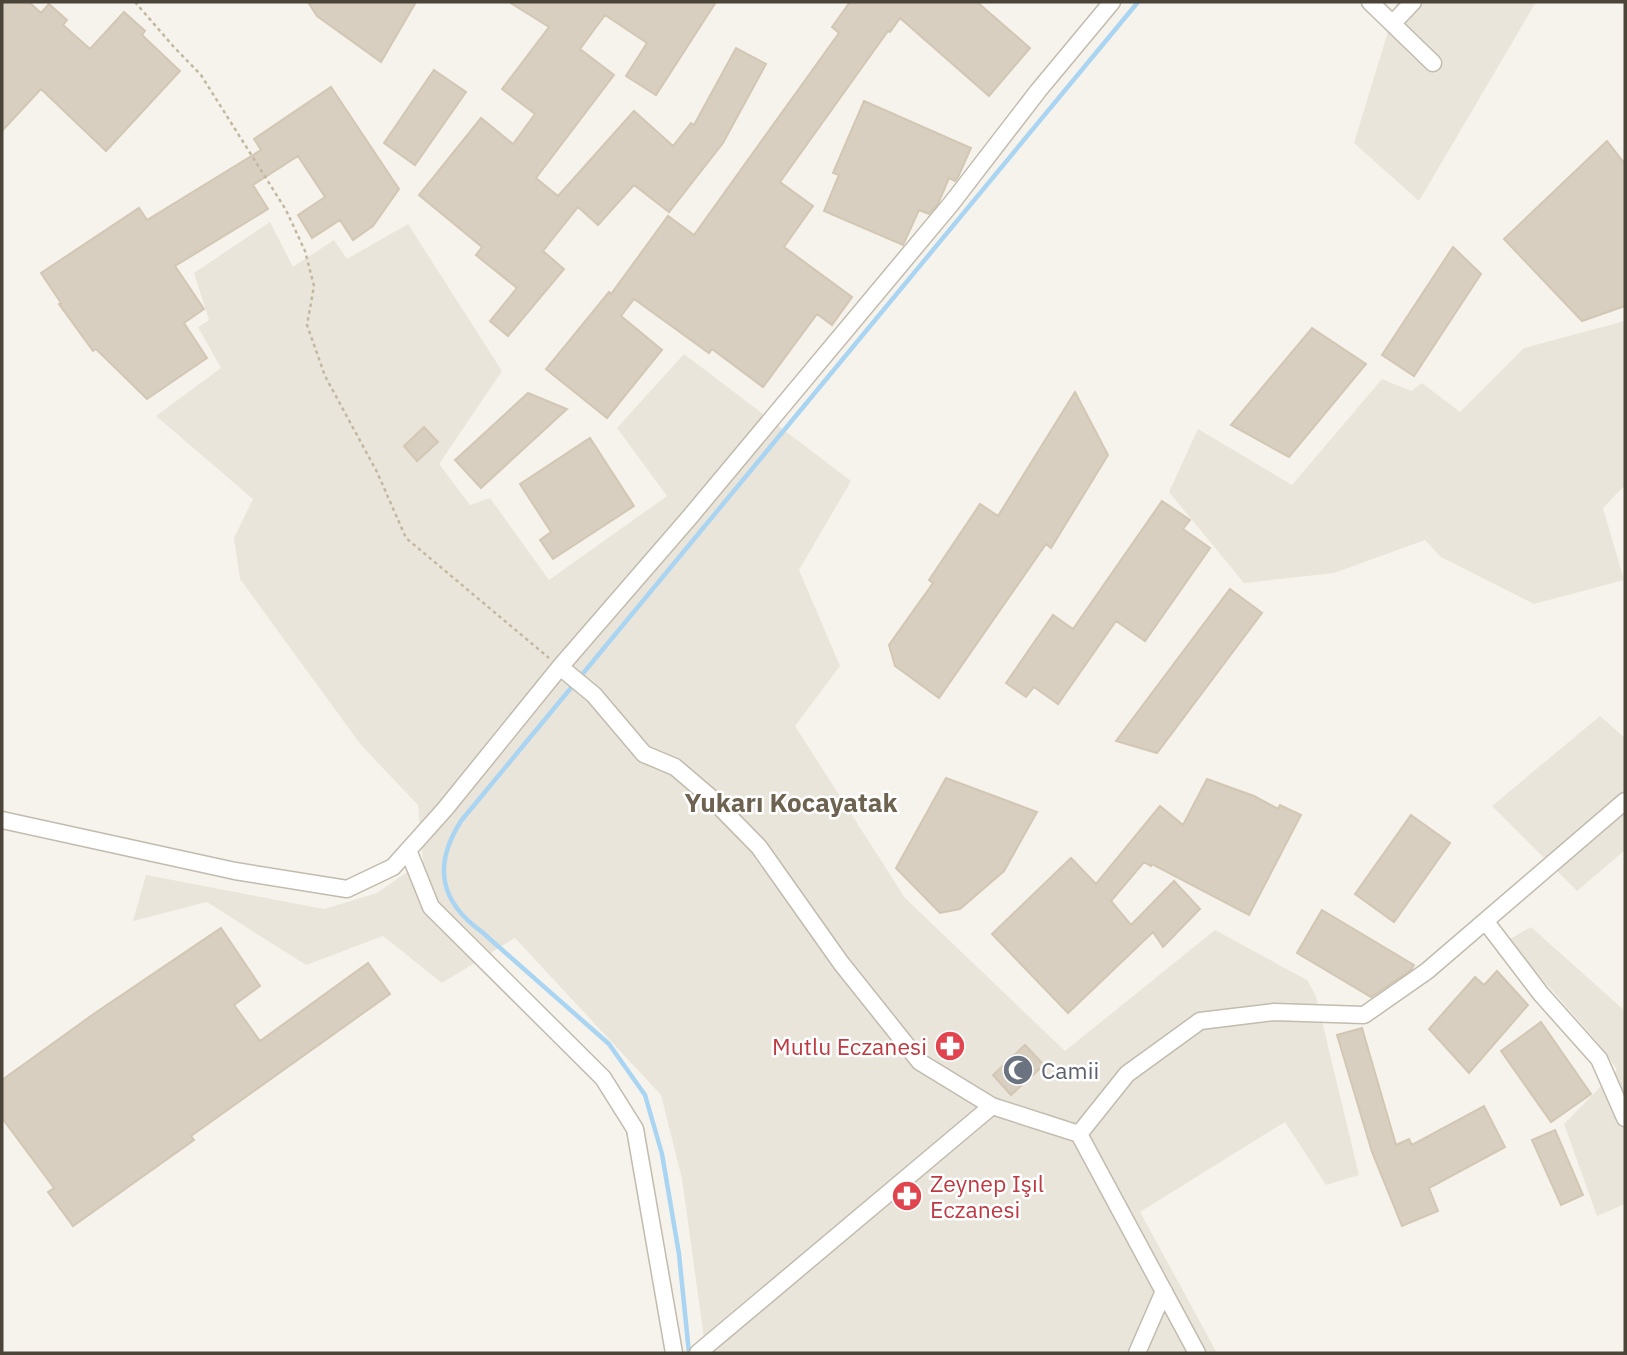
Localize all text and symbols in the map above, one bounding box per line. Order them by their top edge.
district label: Yukarı Kocayatak [684,785,898,819]
pharmacy icon: Mutlu Eczanesi [933,1029,967,1063]
place label: Mutlu Eczanesi [772,1031,927,1061]
mosque icon: Camii [1001,1053,1035,1087]
place label: Camii [1041,1055,1099,1085]
place label: Zeynep Işıl Eczanesi [930,1168,1044,1224]
pharmacy icon: Zeynep Işıl Eczanesi [890,1179,924,1213]

